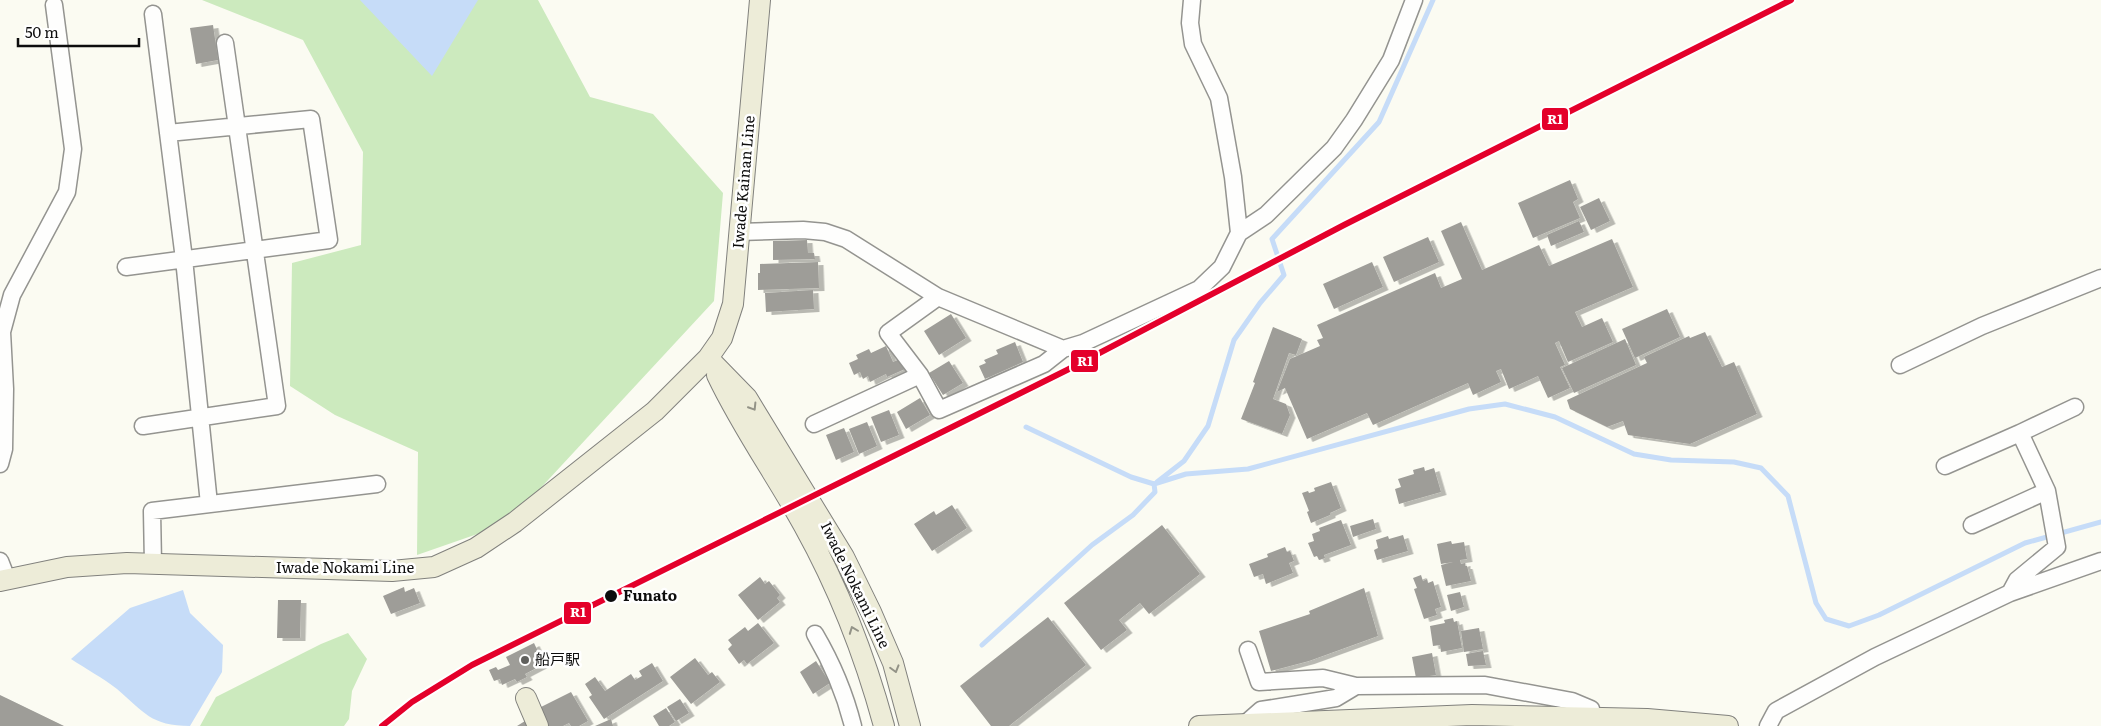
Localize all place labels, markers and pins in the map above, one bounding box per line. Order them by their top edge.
place label: Funato [623,583,677,606]
marker: Funato [603,588,619,604]
place label: 船戸駅 [535,647,580,670]
marker: 船戸駅 [519,654,531,666]

